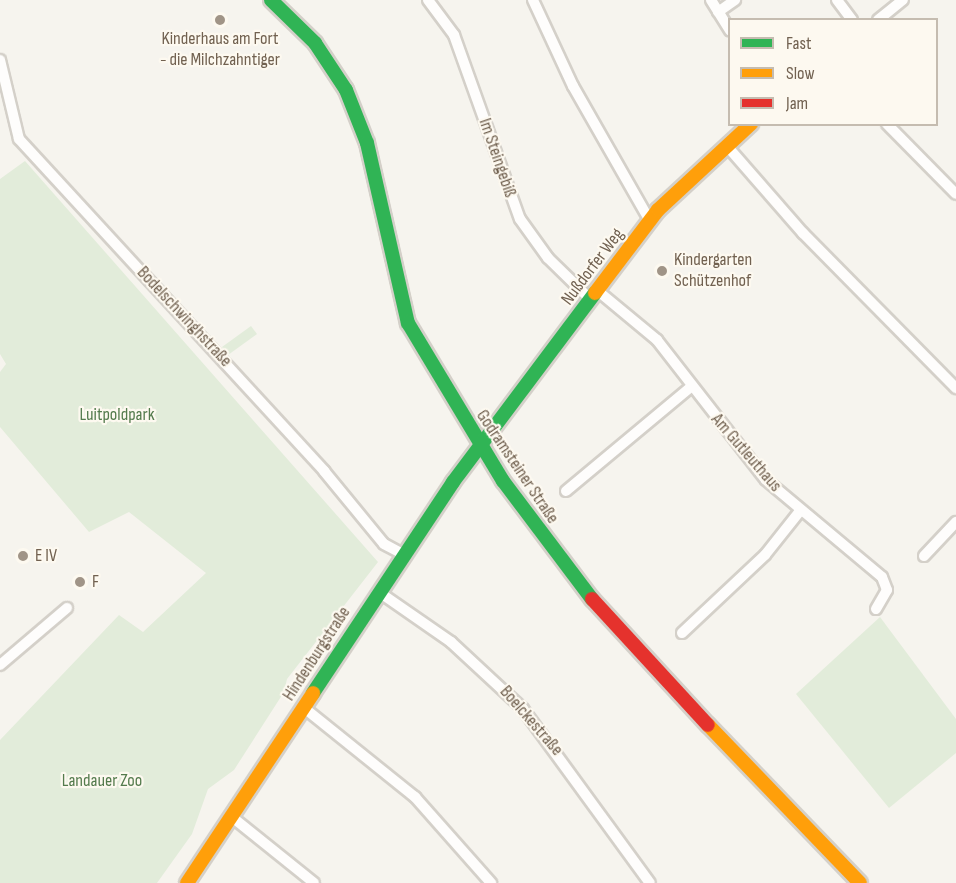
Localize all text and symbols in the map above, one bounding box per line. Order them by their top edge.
marker: Kinderhaus am Fort - die Milchzahntiger [213,13,227,27]
legend [728,18,938,126]
place label: Kinderhaus am Fort - die Milchzahntiger [160,29,280,72]
text: Fast [786,33,811,54]
text: Slow [786,63,815,84]
text: Jam [786,93,808,114]
street label: Im Steingebiß [473,116,521,200]
street label: Nußdorfer Weg [557,224,629,310]
place label: Kindergarten Schützenhof [674,250,752,292]
street label: Bodelschwinghstraße [132,262,236,372]
marker: Kindergarten Schützenhof [655,264,669,278]
park label: Luitpoldpark [79,404,155,426]
street label: Godramsteiner Straße [471,406,563,528]
street label: Am Gutleuthaus [706,409,786,497]
place label: E IV [35,545,57,567]
marker: E IV [16,549,30,563]
place label: F [92,571,99,593]
marker: F [73,575,87,589]
street label: Hindenburgstraße [279,603,355,705]
street label: Boelckestraße [495,682,567,760]
park label: Landauer Zoo [62,770,142,792]

